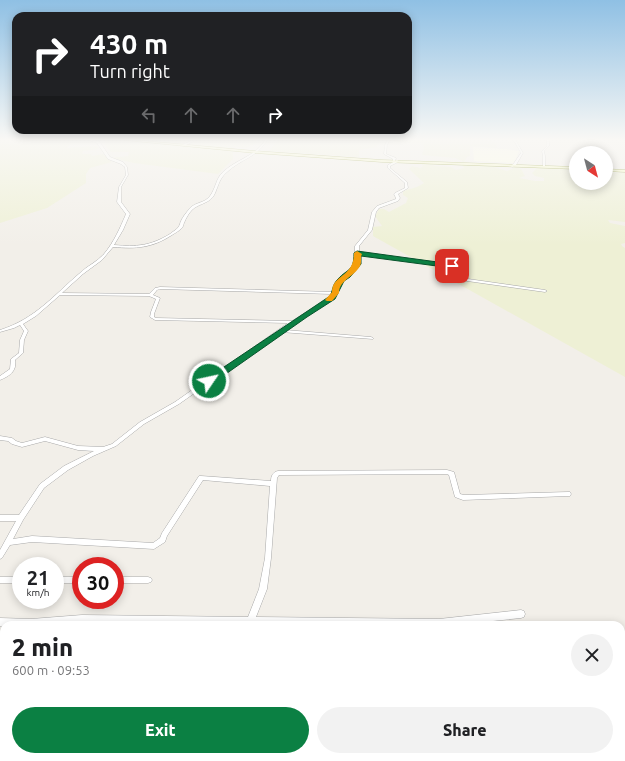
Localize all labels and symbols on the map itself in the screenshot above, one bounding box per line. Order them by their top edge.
north arrow [569,146,613,190]
pin [435,249,469,283]
position arrow [188,360,230,402]
speed limit sign: 30 [72,557,124,609]

